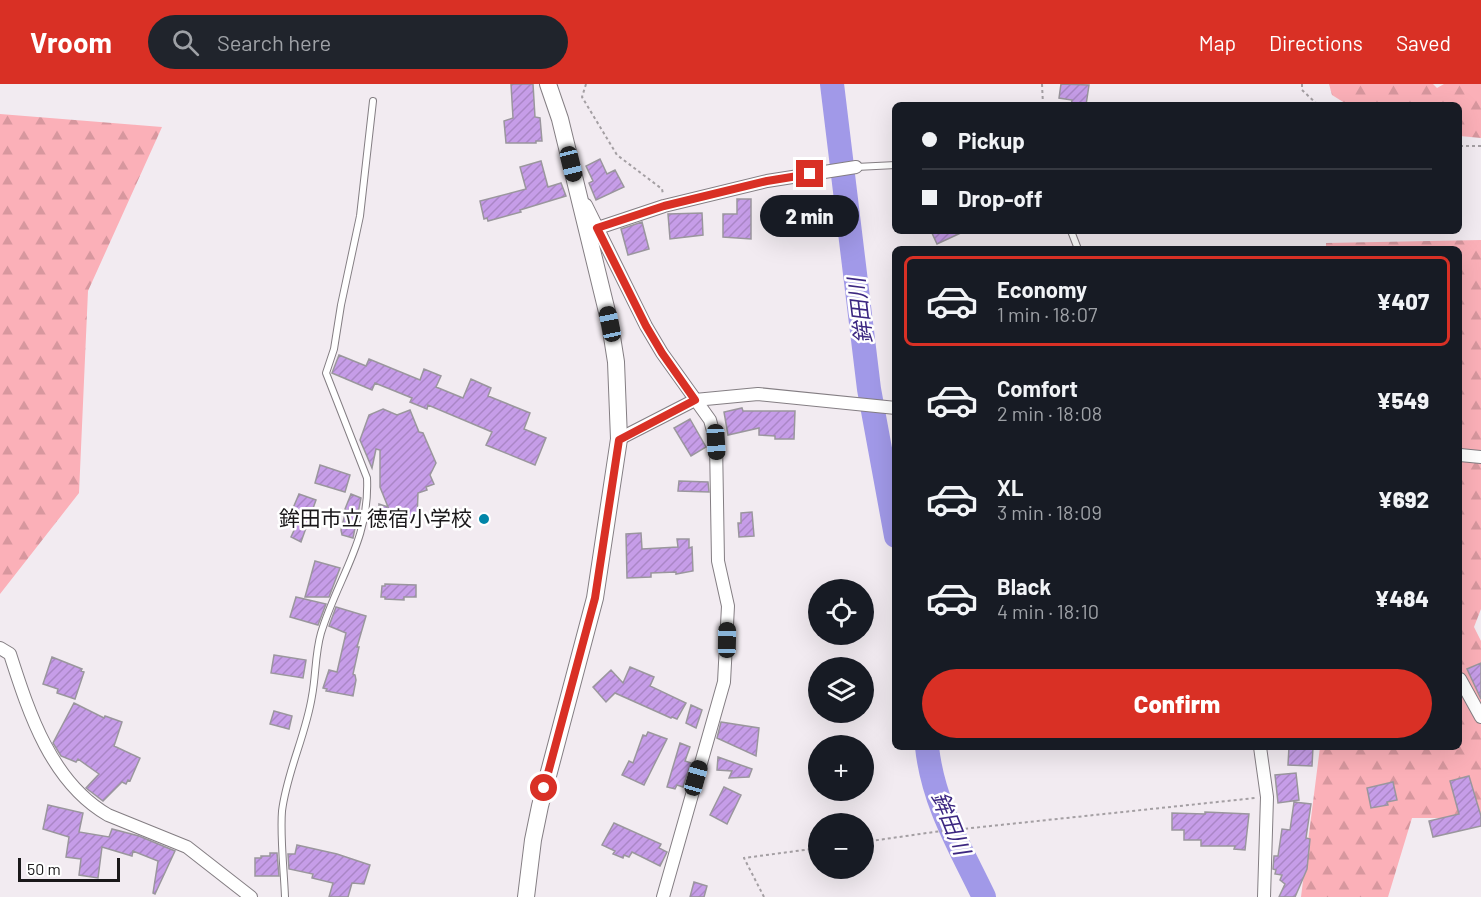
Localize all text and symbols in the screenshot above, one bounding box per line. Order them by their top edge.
search box [148,15,568,69]
text: Vroom [30,25,112,59]
icon: search [169,26,202,59]
text: Search here [217,29,331,55]
text: Map [1199,30,1236,55]
text: Directions [1269,30,1363,55]
text: Saved [1396,30,1451,55]
text: Pickup [958,127,1025,153]
car [558,144,584,184]
route end [796,160,823,187]
text: Drop-off [958,185,1042,211]
callout: 2 min [760,195,860,237]
text: 2 min [785,204,834,228]
icon: car [925,274,979,328]
water label: 鉾田川 [842,275,876,345]
text: Economy [997,276,1087,302]
text: ¥407 [1377,288,1429,314]
text: 1 min · 18:07 [997,302,1098,326]
car [597,305,623,343]
icon: car [925,373,979,427]
text: Comfort [997,375,1078,401]
text: ¥549 [1376,387,1429,413]
text: 2 min · 18:08 [997,401,1102,425]
car [706,424,726,460]
icon: car [925,472,979,526]
text: XL [997,474,1023,500]
text: ¥692 [1378,486,1429,512]
text: 3 min · 18:09 [997,500,1102,524]
place label: 鉾田市立 徳宿小学校 [279,505,472,530]
marker: 鉾田市立 徳宿小学校 [477,512,491,526]
icon: car [925,571,979,625]
text: Black [997,573,1051,599]
map controls [808,579,874,879]
button: locate [808,579,874,645]
text: ¥484 [1374,585,1429,611]
text: 4 min · 18:10 [997,599,1099,623]
car [718,622,736,658]
button: layers [808,657,874,723]
button: Confirm [922,669,1432,738]
button: + [808,735,874,801]
car [682,758,710,798]
route start [530,774,557,801]
water label: 鉾田川 [928,787,977,860]
button: − [808,813,874,879]
scale bar [18,855,120,882]
text: 50 m [27,859,61,878]

